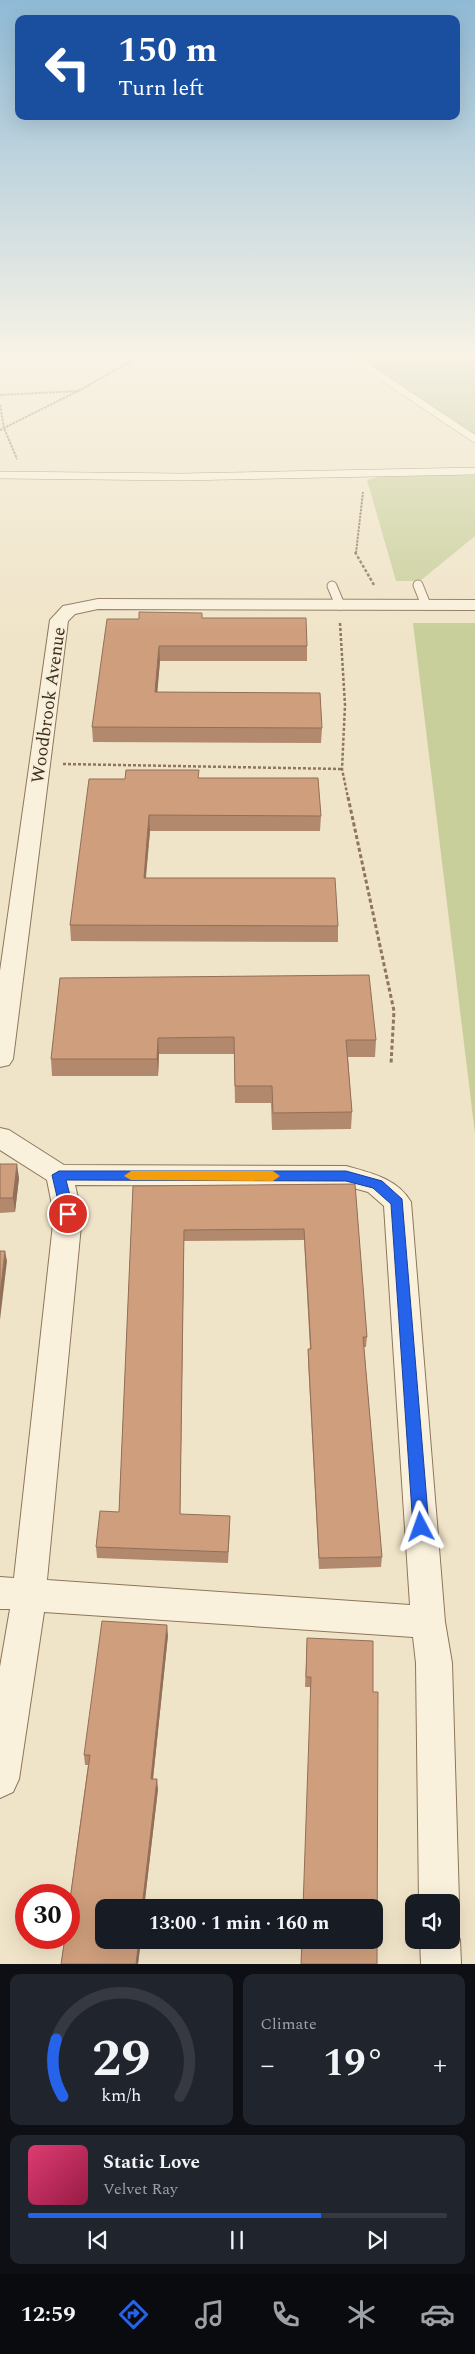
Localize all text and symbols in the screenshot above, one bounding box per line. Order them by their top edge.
text: 150 m [118,24,217,77]
icon: left [35,35,100,100]
text: Turn left [118,72,204,105]
street label: Woodbrook Avenue [24,625,73,785]
pin [47,1193,89,1235]
icon: arrive [54,1200,82,1228]
position arrow [394,1500,446,1552]
speed limit sign: 30 [15,1884,80,1949]
map controls [405,1894,460,1949]
button: sound [405,1894,460,1949]
text: 13:00 · 1 min · 160 m [149,1909,329,1938]
text: Climate [261,2012,317,2036]
text: 29 [92,2020,150,2099]
text: 19° [323,2035,385,2093]
text: − [261,2044,275,2087]
text: + [433,2044,447,2087]
text: km/h [101,2082,141,2109]
text: Static Love [103,2148,200,2177]
text: Velvet Ray [103,2177,178,2201]
icon: previous [84,2226,112,2254]
icon: pause [223,2226,251,2254]
icon: next [363,2226,391,2254]
icon: directions [116,2297,151,2332]
icon: music [192,2297,227,2332]
icon: phone [268,2297,303,2332]
icon: climate [344,2297,379,2332]
icon: car [420,2297,455,2332]
text: 12:59 [20,2298,76,2331]

